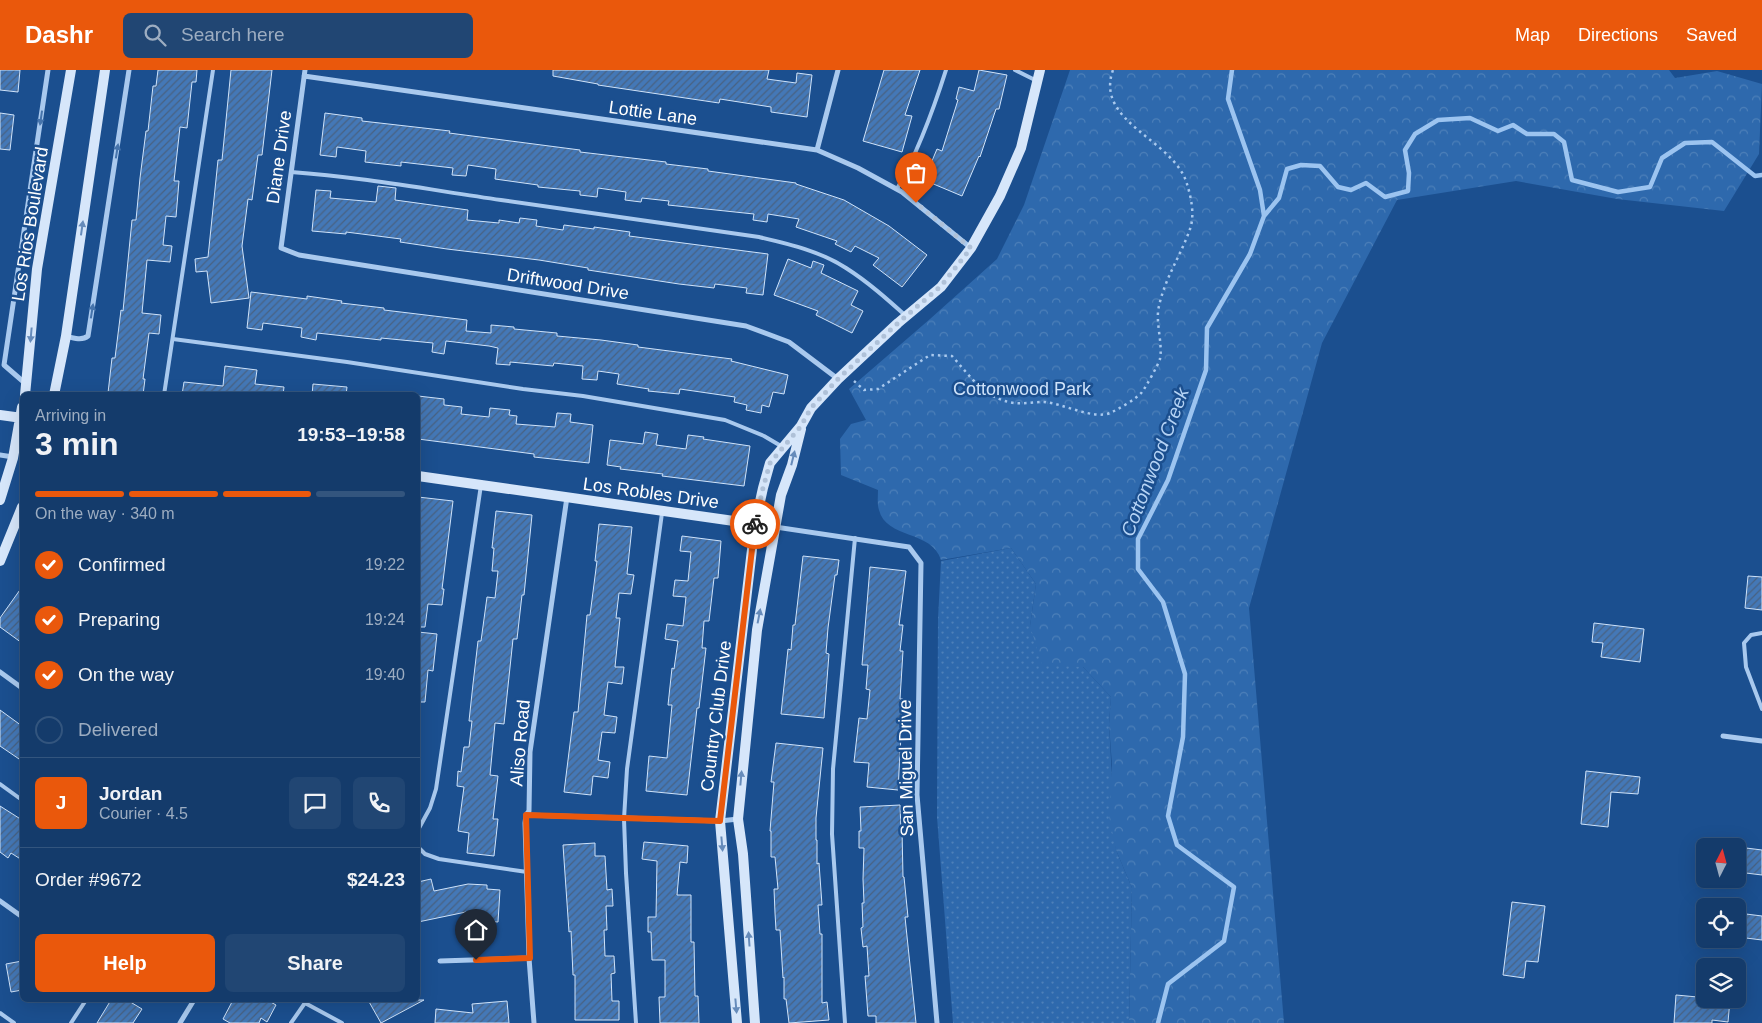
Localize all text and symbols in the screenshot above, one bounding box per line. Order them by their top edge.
search box [123,13,473,58]
text: Dashr [25,21,93,48]
icon: search [141,21,169,49]
text: Search here [181,24,285,45]
text: Map [1515,25,1550,45]
text: Directions [1578,25,1658,45]
text: Saved [1686,25,1737,45]
street label: Lottie Lane [608,97,698,129]
street label: Diane Drive [263,109,295,205]
one-way arrow [37,111,45,127]
one-way arrow [113,142,121,158]
street label: Los Rios Boulevard [8,145,52,303]
pin [895,152,937,203]
icon: bag [902,159,930,187]
one-way arrow [78,220,86,236]
street label: Driftwood Drive [506,264,630,304]
one-way arrow [89,303,97,319]
one-way arrow [27,327,35,343]
park label: Cottonwood Park [953,379,1092,399]
water label: Cottonwood Creek [1117,383,1194,539]
text: Arriving in [35,407,106,424]
text: 19:53–19:58 [297,424,405,445]
text: 3 min [35,426,119,462]
one-way arrow [790,450,798,465]
street label: Los Robles Drive [582,474,720,512]
courier [730,499,780,549]
text: On the way · 340 m [35,505,175,522]
icon: bike [741,510,769,538]
icon: check [35,551,63,579]
text: Confirmed [78,554,166,575]
text: 19:22 [365,556,405,573]
icon: check [35,606,63,634]
one-way arrow [756,608,764,624]
text: Preparing [78,609,160,630]
text: 19:24 [365,611,405,628]
street label: Country Club Drive [697,639,735,793]
icon: check [35,661,63,689]
text: On the way [78,664,174,685]
text: 19:40 [365,666,405,683]
street label: Aliso Road [506,699,534,787]
street label: San Miguel Drive [895,699,917,837]
text: Delivered [78,719,158,740]
one-way arrow [738,769,746,785]
button: chat [289,777,341,829]
button: phone [353,777,405,829]
text: Jordan [99,783,162,804]
text: J [56,792,66,813]
text: Courier · 4.5 [99,805,188,822]
one-way arrow [718,836,726,852]
north arrow [1696,838,1746,888]
map controls [1696,838,1746,1008]
text: Order #9672 [35,869,142,890]
text: $24.23 [347,869,405,890]
button: locate [1696,898,1746,948]
pin [455,909,497,960]
icon: home [462,916,490,944]
one-way arrow [745,931,753,947]
button: Help [35,934,215,992]
button: Share [225,934,405,992]
button: layers [1696,958,1746,1008]
one-way arrow [732,998,740,1014]

